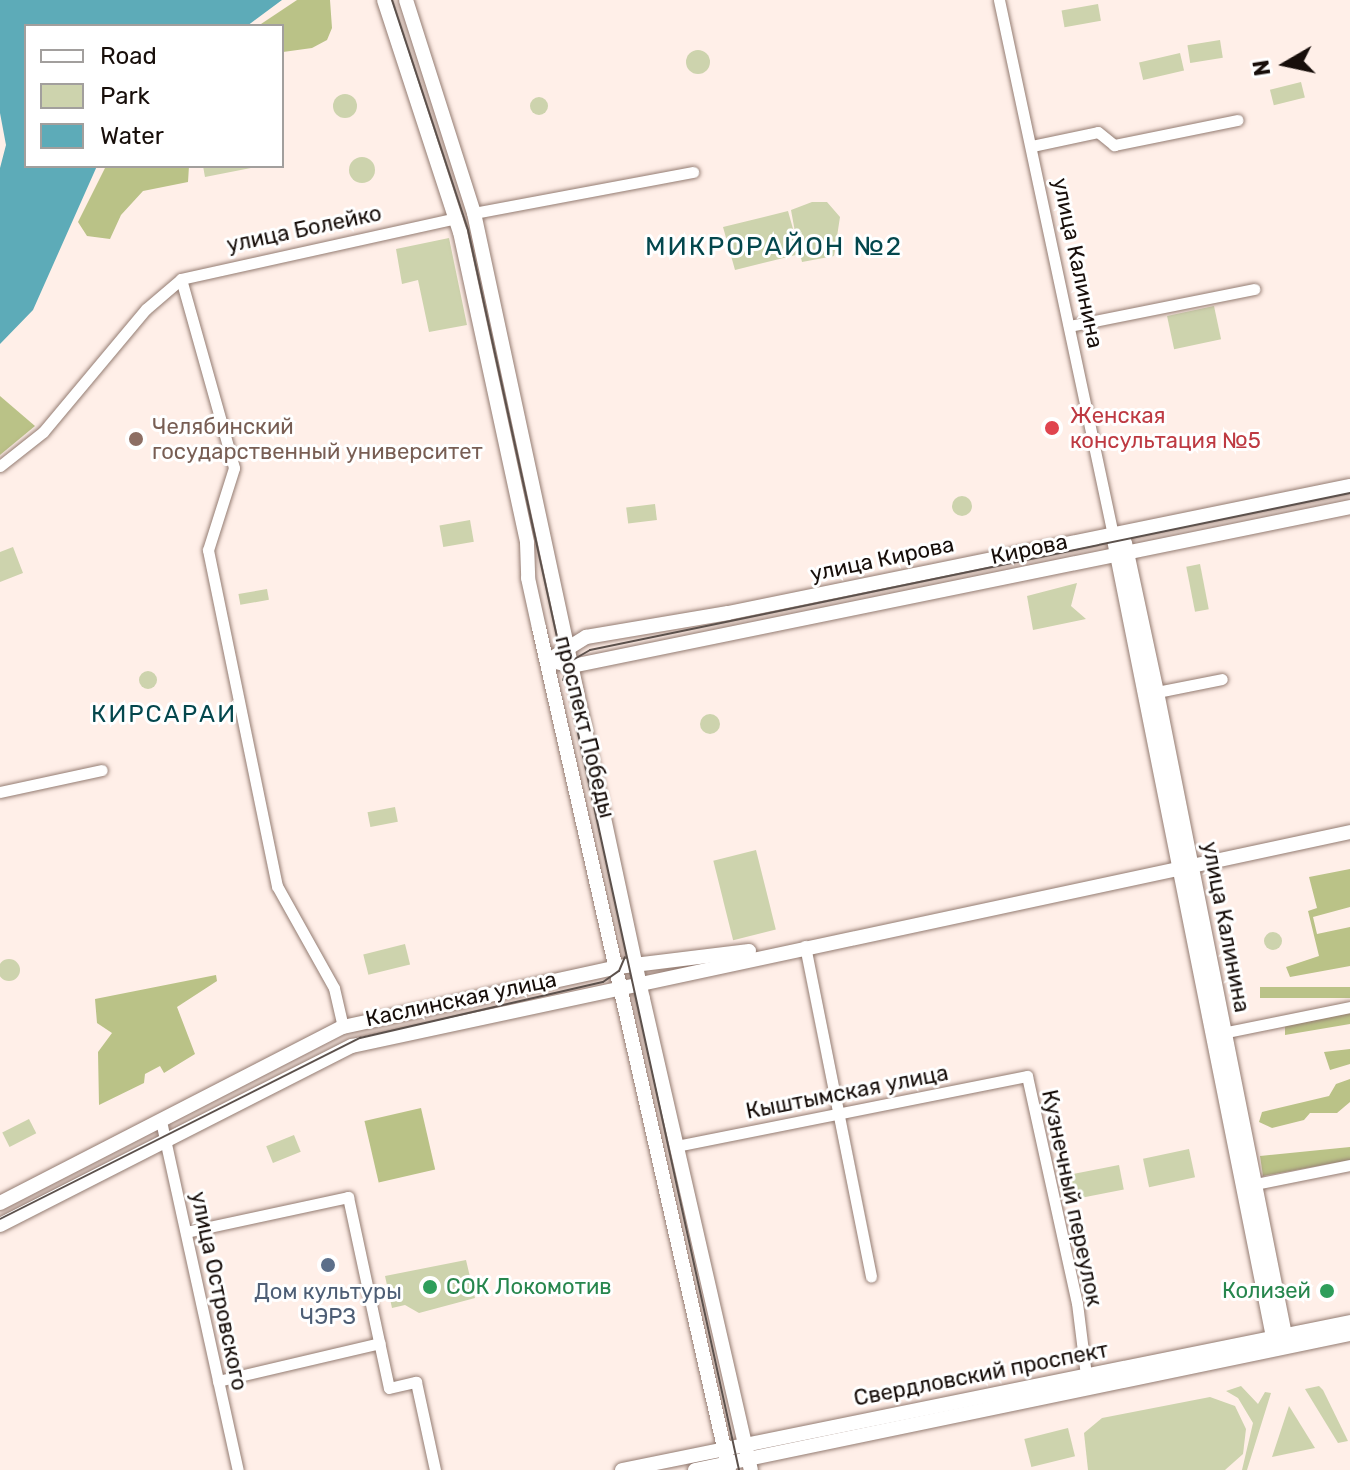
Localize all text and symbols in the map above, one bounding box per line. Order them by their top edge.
legend [24,24,284,168]
north arrow [1246,24,1326,104]
text: Road [100,42,157,70]
text: N [1247,58,1276,78]
text: Park [100,82,150,110]
text: Water [100,122,164,150]
street label: улица Калинина [1047,175,1109,351]
street label: улица Болейко [224,200,384,258]
district label: МИКРОРАЙОН №2 [645,231,903,263]
place label: Женская консультация №5 [1070,402,1261,454]
place label: Челябинский государственный университет [152,413,483,464]
marker: Женская консультация №5 [1041,417,1063,439]
marker: Челябинский государственный университет [127,430,145,448]
street label: Кирова [988,528,1070,570]
street label: улица Кирова [808,531,956,587]
street label: проспект Победы [550,633,620,821]
district label: КИРСАРАИ [91,701,237,729]
street label: улица Калинина [1197,839,1255,1015]
street label: Каслинская улица [363,966,559,1032]
street label: Кыштымская улица [744,1059,950,1125]
street label: Кузнечный переулок [1036,1087,1108,1309]
street label: улица Островского [185,1189,253,1393]
marker: Дом культуры ЧЭРЗ [319,1256,337,1274]
place label: СОК Локомотив [446,1274,612,1300]
place label: Дом культуры ЧЭРЗ [254,1278,402,1330]
marker: СОК Локомотив [421,1278,439,1296]
place label: Колизей [1222,1278,1311,1304]
marker: Колизей [1318,1282,1336,1300]
street label: Свердловский проспект [851,1336,1111,1412]

